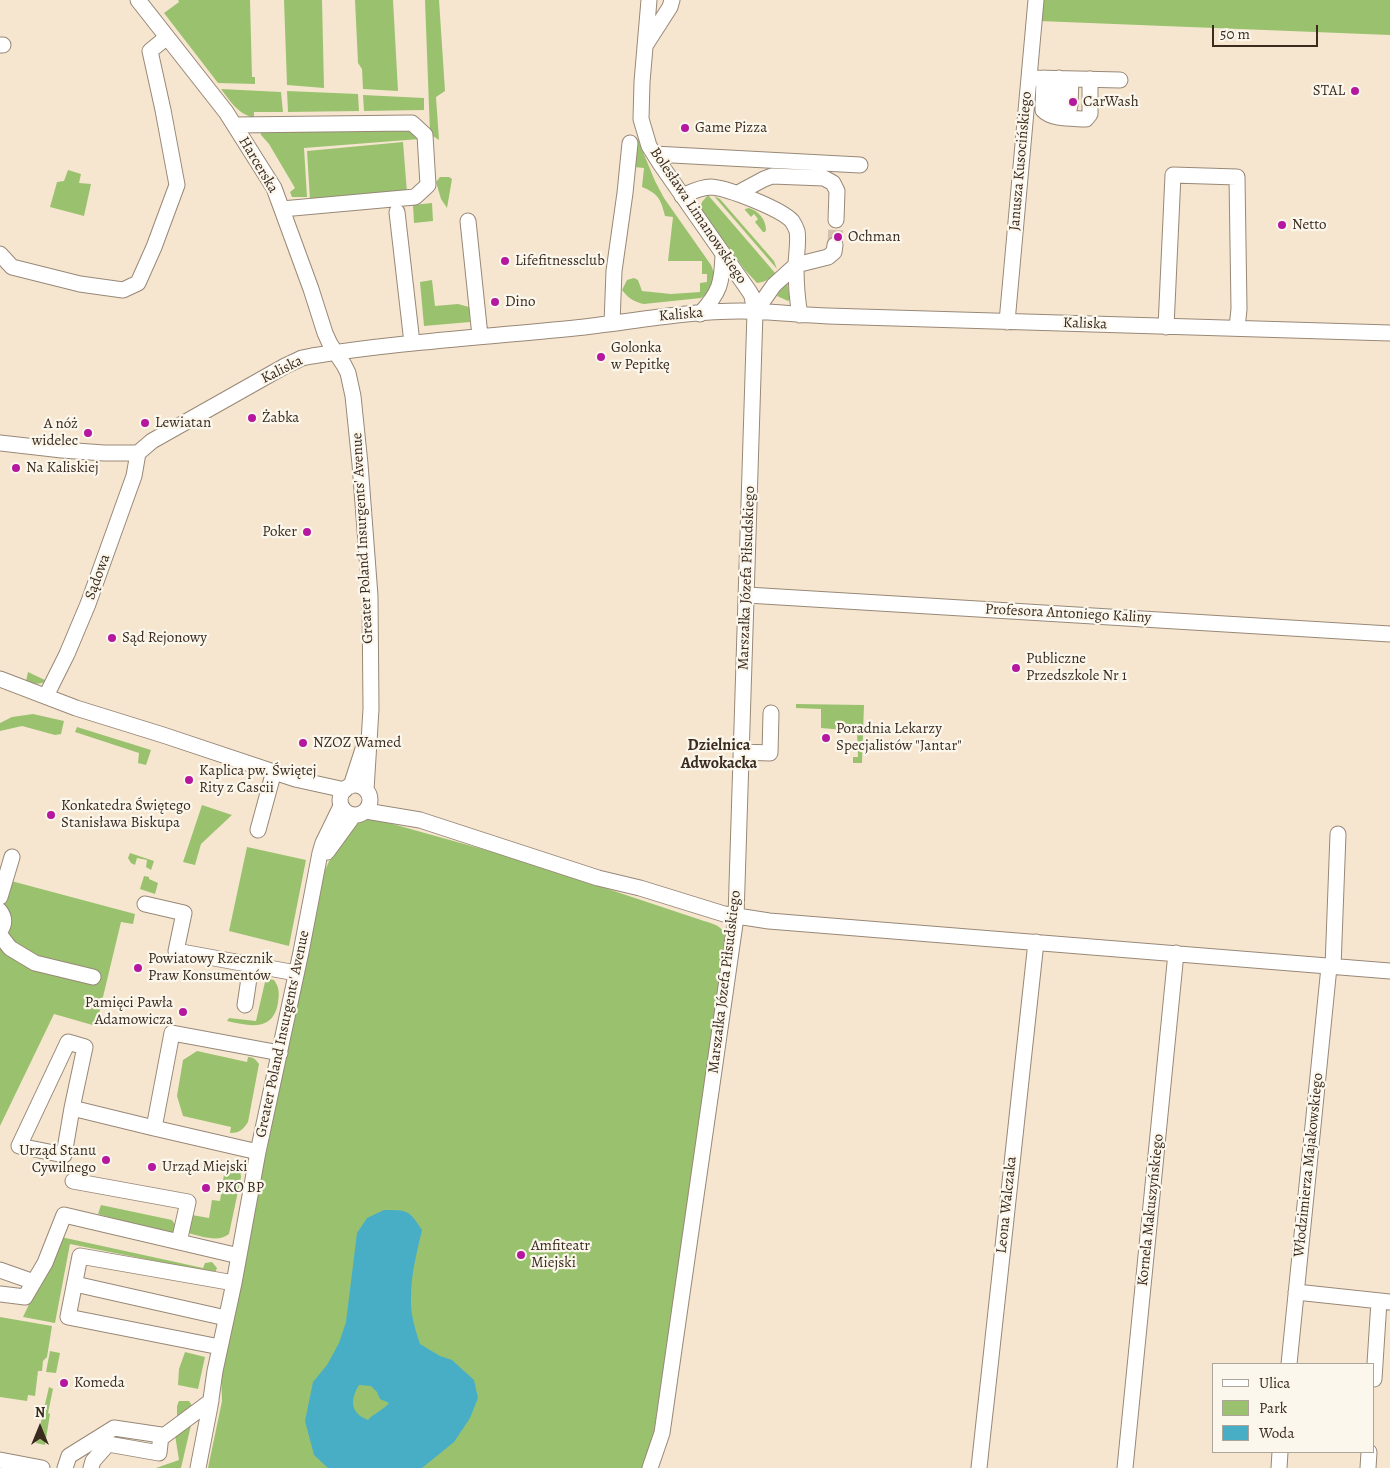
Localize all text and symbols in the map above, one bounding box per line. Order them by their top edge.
scale bar [1215,15,1321,47]
text: 50 m [1220,24,1250,44]
place label: STAL [1313,82,1345,100]
marker: STAL [1349,85,1361,97]
street label: Janusza Kusocińskiego [1006,91,1036,231]
place label: CarWash [1083,93,1139,111]
marker: CarWash [1067,96,1079,108]
place label: Game Pizza [695,119,767,137]
marker: Game Pizza [679,122,691,134]
street label: Harcerska [234,134,282,196]
street label: Bolesława Limanowskiego [646,145,750,287]
place label: Netto [1292,216,1327,234]
marker: Netto [1276,219,1288,231]
place label: Ochman [848,228,900,246]
marker: Ochman [832,231,844,243]
place label: Lifefitnessclub [515,252,605,270]
marker: Lifefitnessclub [499,255,511,267]
place label: Dino [505,293,535,311]
marker: Dino [489,296,501,308]
street label: Kaliska [658,304,704,326]
street label: Kaliska [1063,314,1107,334]
place label: Golonka w Pepitkę [611,339,670,374]
marker: Golonka w Pepitkę [595,351,607,363]
street label: Kaliska [258,352,306,388]
place label: Żabka [262,409,299,427]
marker: Żabka [246,412,258,424]
place label: Lewiatan [155,414,211,432]
place label: A nóż widelec [32,415,78,450]
marker: Lewiatan [139,417,151,429]
marker: A nóż widelec [82,427,94,439]
street label: Greater Poland Insurgents' Avenue [348,432,378,644]
place label: Na Kaliskiej [26,459,99,477]
marker: Na Kaliskiej [10,462,22,474]
street label: Marszałka Józefa Piłsudskiego [735,486,759,670]
place label: Poker [262,523,297,541]
marker: Poker [301,526,313,538]
street label: Sądowa [81,552,115,602]
street label: Profesora Antoniego Kaliny [984,601,1152,627]
place label: Sąd Rejonowy [122,629,207,647]
marker: Sąd Rejonowy [106,632,118,644]
place label: Publiczne Przedszkole Nr 1 [1026,650,1127,685]
marker: Publiczne Przedszkole Nr 1 [1010,662,1022,674]
place label: Poradnia Lekarzy Specjalistów "Jantar" [836,720,962,755]
marker: Poradnia Lekarzy Specjalistów "Jantar" [820,732,832,744]
place label: NZOZ Wamed [313,734,401,752]
district label: Dzielnica Adwokacka [681,736,757,774]
marker: NZOZ Wamed [297,737,309,749]
place label: Kaplica pw. Świętej Rity z Cascii [199,762,317,797]
marker: Kaplica pw. Świętej Rity z Cascii [183,774,195,786]
place label: Konkatedra Świętego Stanisława Biskupa [61,797,191,832]
marker: Konkatedra Świętego Stanisława Biskupa [45,809,57,821]
street label: Marszałka Józefa Piłsudskiego [705,889,745,1075]
street label: Greater Poland Insurgents' Avenue [252,929,314,1139]
place label: Powiatowy Rzecznik Praw Konsumentów [148,950,273,985]
marker: Powiatowy Rzecznik Praw Konsumentów [132,962,144,974]
place label: Pamięci Pawła Adamowicza [85,994,173,1029]
marker: Pamięci Pawła Adamowicza [177,1006,189,1018]
street label: Włodzimierza Majakowskiego [1290,1072,1328,1258]
street label: Kornela Makuszyńskiego [1134,1133,1168,1287]
place label: Urząd Stanu Cywilnego [19,1142,96,1177]
marker: Urząd Stanu Cywilnego [100,1154,112,1166]
street label: Leona Walczaka [993,1155,1021,1255]
place label: Urząd Miejski [162,1158,248,1176]
marker: Urząd Miejski [146,1161,158,1173]
place label: PKO BP [216,1179,264,1197]
marker: PKO BP [200,1182,212,1194]
place label: Amfiteatr Miejski [531,1237,590,1272]
marker: Amfiteatr Miejski [515,1249,527,1261]
legend [1212,1363,1375,1453]
text: Ulica [1259,1373,1290,1393]
place label: Komeda [74,1374,125,1392]
marker: Komeda [58,1377,70,1389]
text: Park [1259,1398,1287,1418]
north arrow [15,1403,65,1453]
text: N [35,1403,45,1422]
text: Woda [1259,1423,1294,1443]

